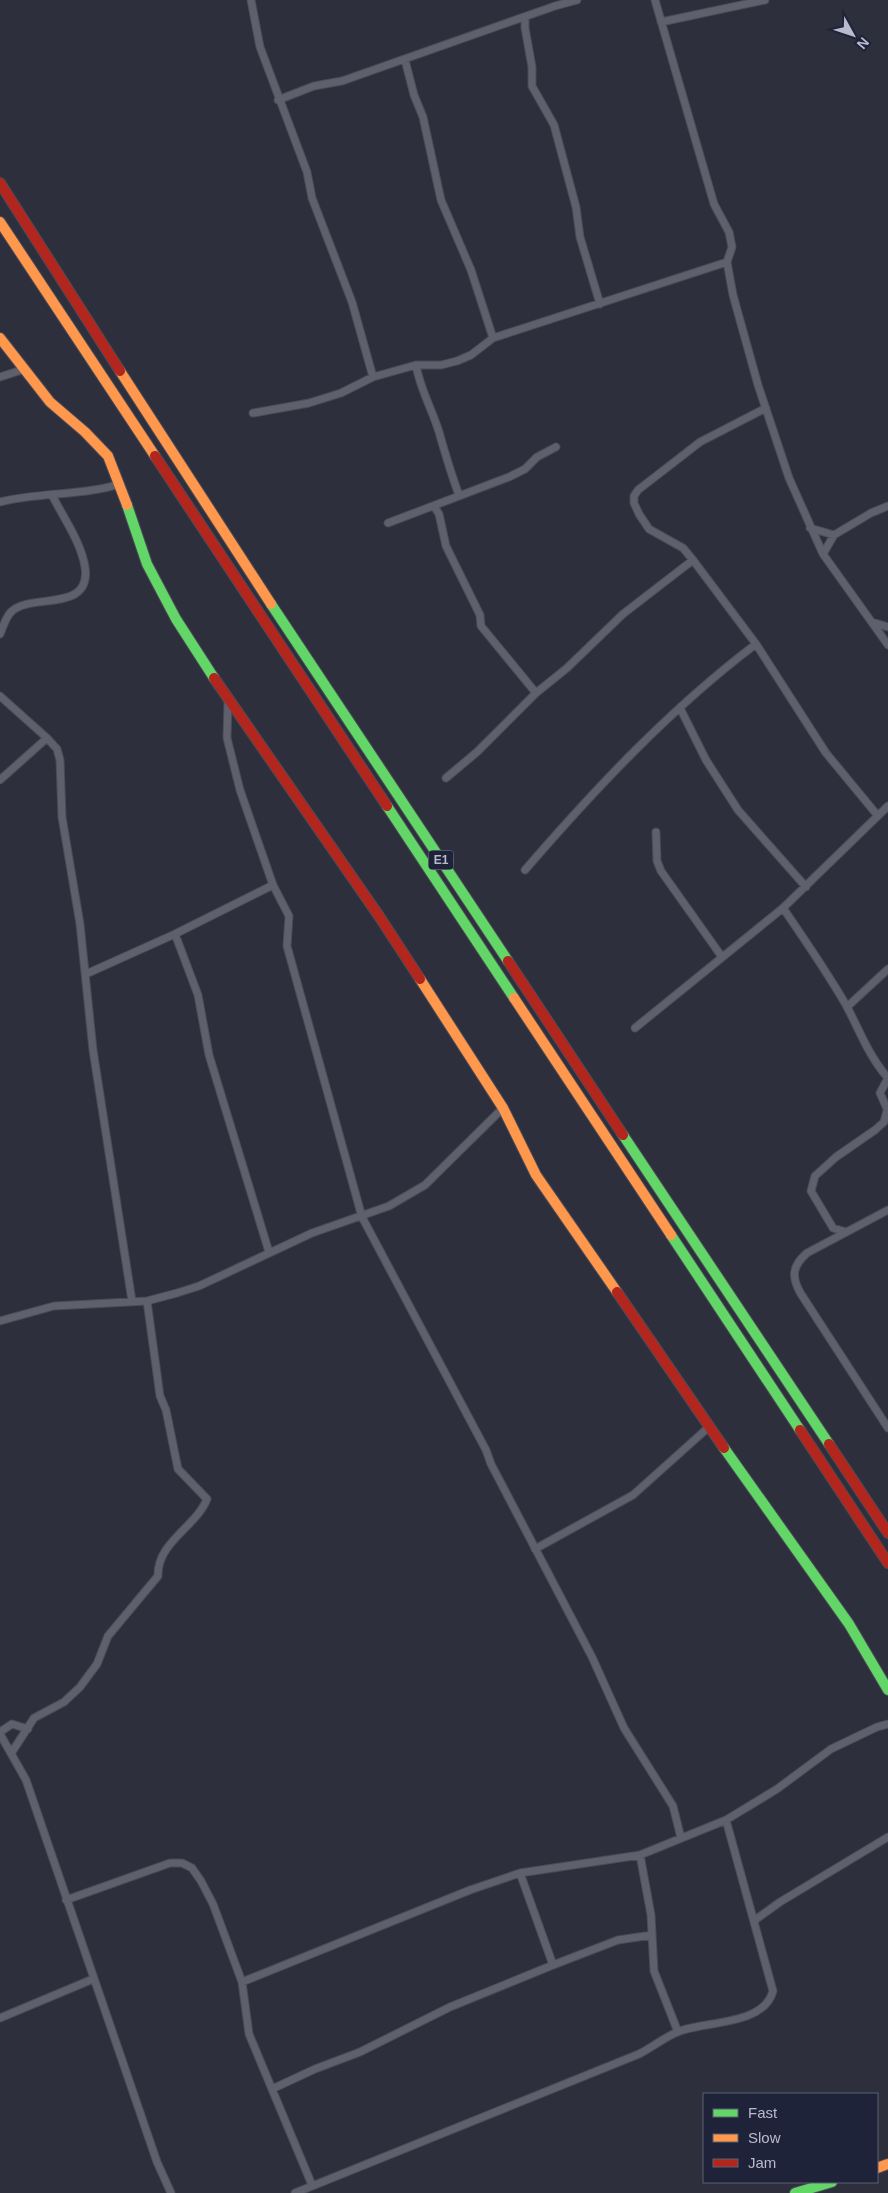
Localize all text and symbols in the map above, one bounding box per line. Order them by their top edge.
north arrow [828,10,878,60]
text: N [854,34,872,52]
road number: E1 [428,850,454,870]
legend [703,2093,878,2183]
text: Fast [748,2104,778,2121]
text: Slow [748,2129,781,2146]
text: Jam [748,2154,776,2171]

